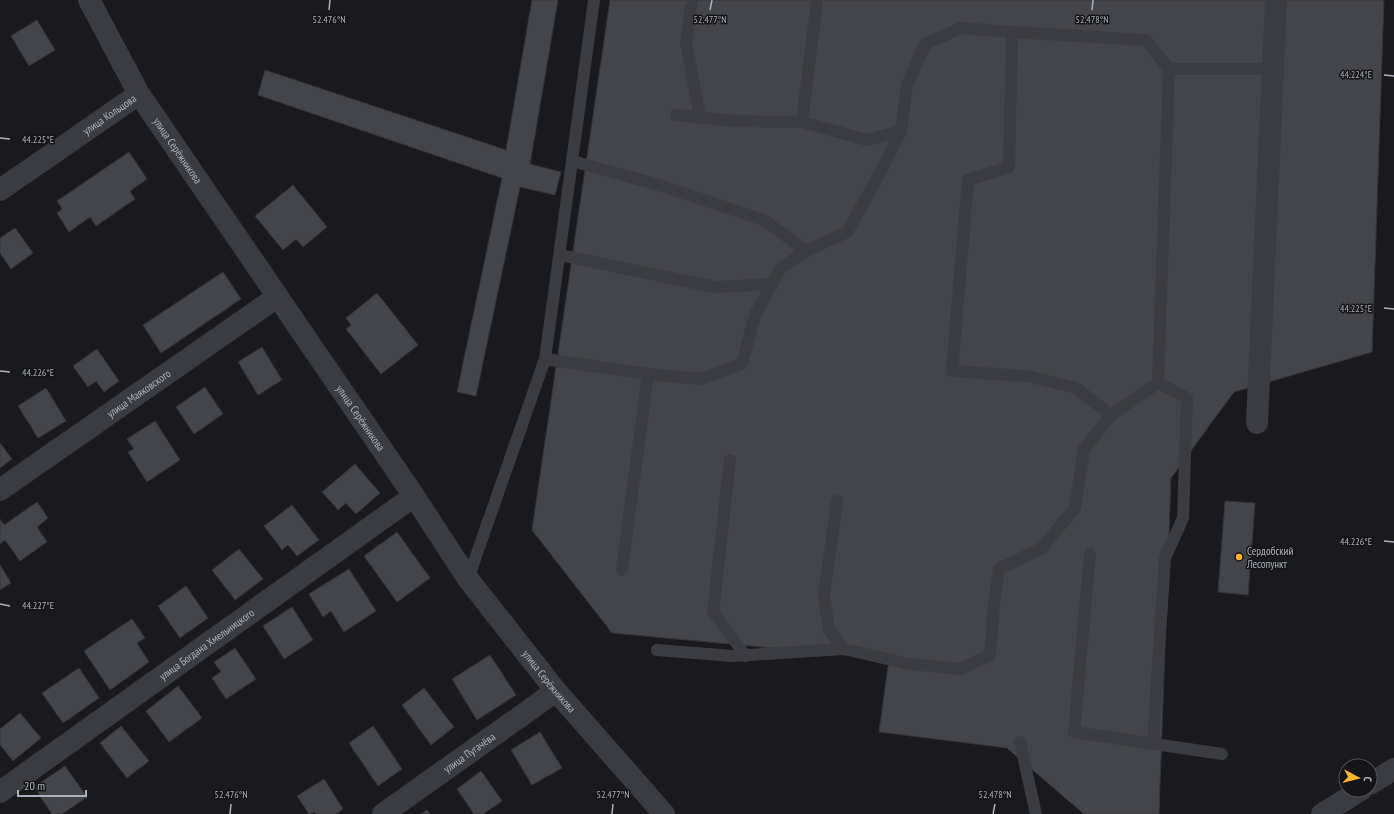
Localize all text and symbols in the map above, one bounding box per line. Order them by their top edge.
text: 52.476°N [312,13,346,26]
text: 52.477°N [693,13,727,26]
text: 52.478°N [1075,13,1109,26]
text: 44.224°E [1340,68,1372,81]
street label: улица Кольцова [80,91,139,138]
street label: улица Серёжникова [150,115,205,186]
text: 44.225°E [22,133,54,146]
text: 44.225°E [1340,302,1372,315]
text: 44.226°E [22,366,54,379]
street label: улица Маяковского [104,366,174,421]
street label: улица Серёжникова [333,382,388,454]
text: 44.226°E [1340,535,1372,548]
place label: Сердобский Лесопункт [1246,544,1293,571]
marker: Сердобский Лесопункт [1234,552,1244,562]
text: 44.227°E [22,599,54,612]
street label: улица Богдана Хмельницкого [156,605,257,683]
street label: улица Серёжникова [519,647,579,715]
street label: улица Пугачёва [441,729,498,776]
north arrow [1338,758,1378,798]
scale bar [18,772,86,798]
text: С [1361,776,1375,783]
text: 20 m [24,778,45,793]
text: 52.476°N [214,788,248,801]
text: 52.477°N [596,788,630,801]
text: 52.478°N [978,788,1012,801]

